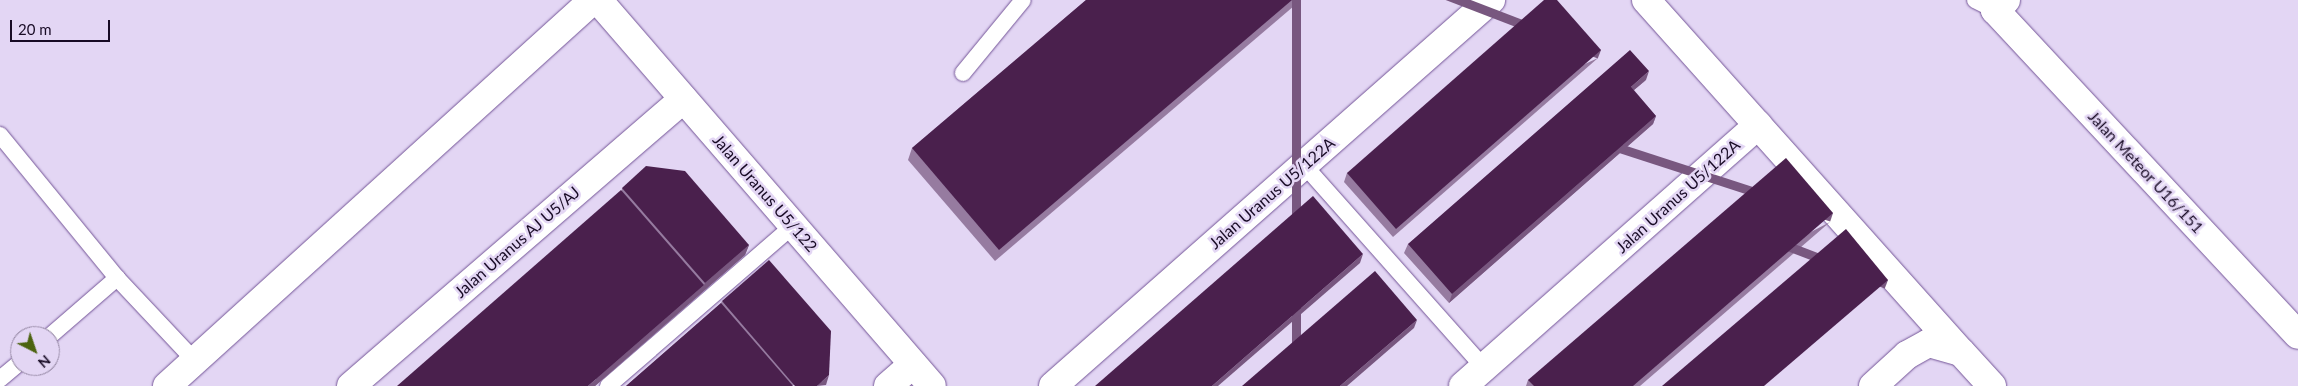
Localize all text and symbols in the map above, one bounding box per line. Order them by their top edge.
scale bar [12,10,112,42]
text: 20 m [18,20,52,38]
street label: Jalan Meteor U16/151 [2084,107,2208,237]
street label: Jalan Uranus U5/122 [709,130,821,256]
street label: Jalan Uranus U5/122A [1205,133,1339,253]
street label: Jalan Uranus U5/122A [1612,135,1744,257]
street label: Jalan Uranus AJ U5/AJ [450,182,584,302]
north arrow [10,326,60,376]
text: N [35,352,54,372]

